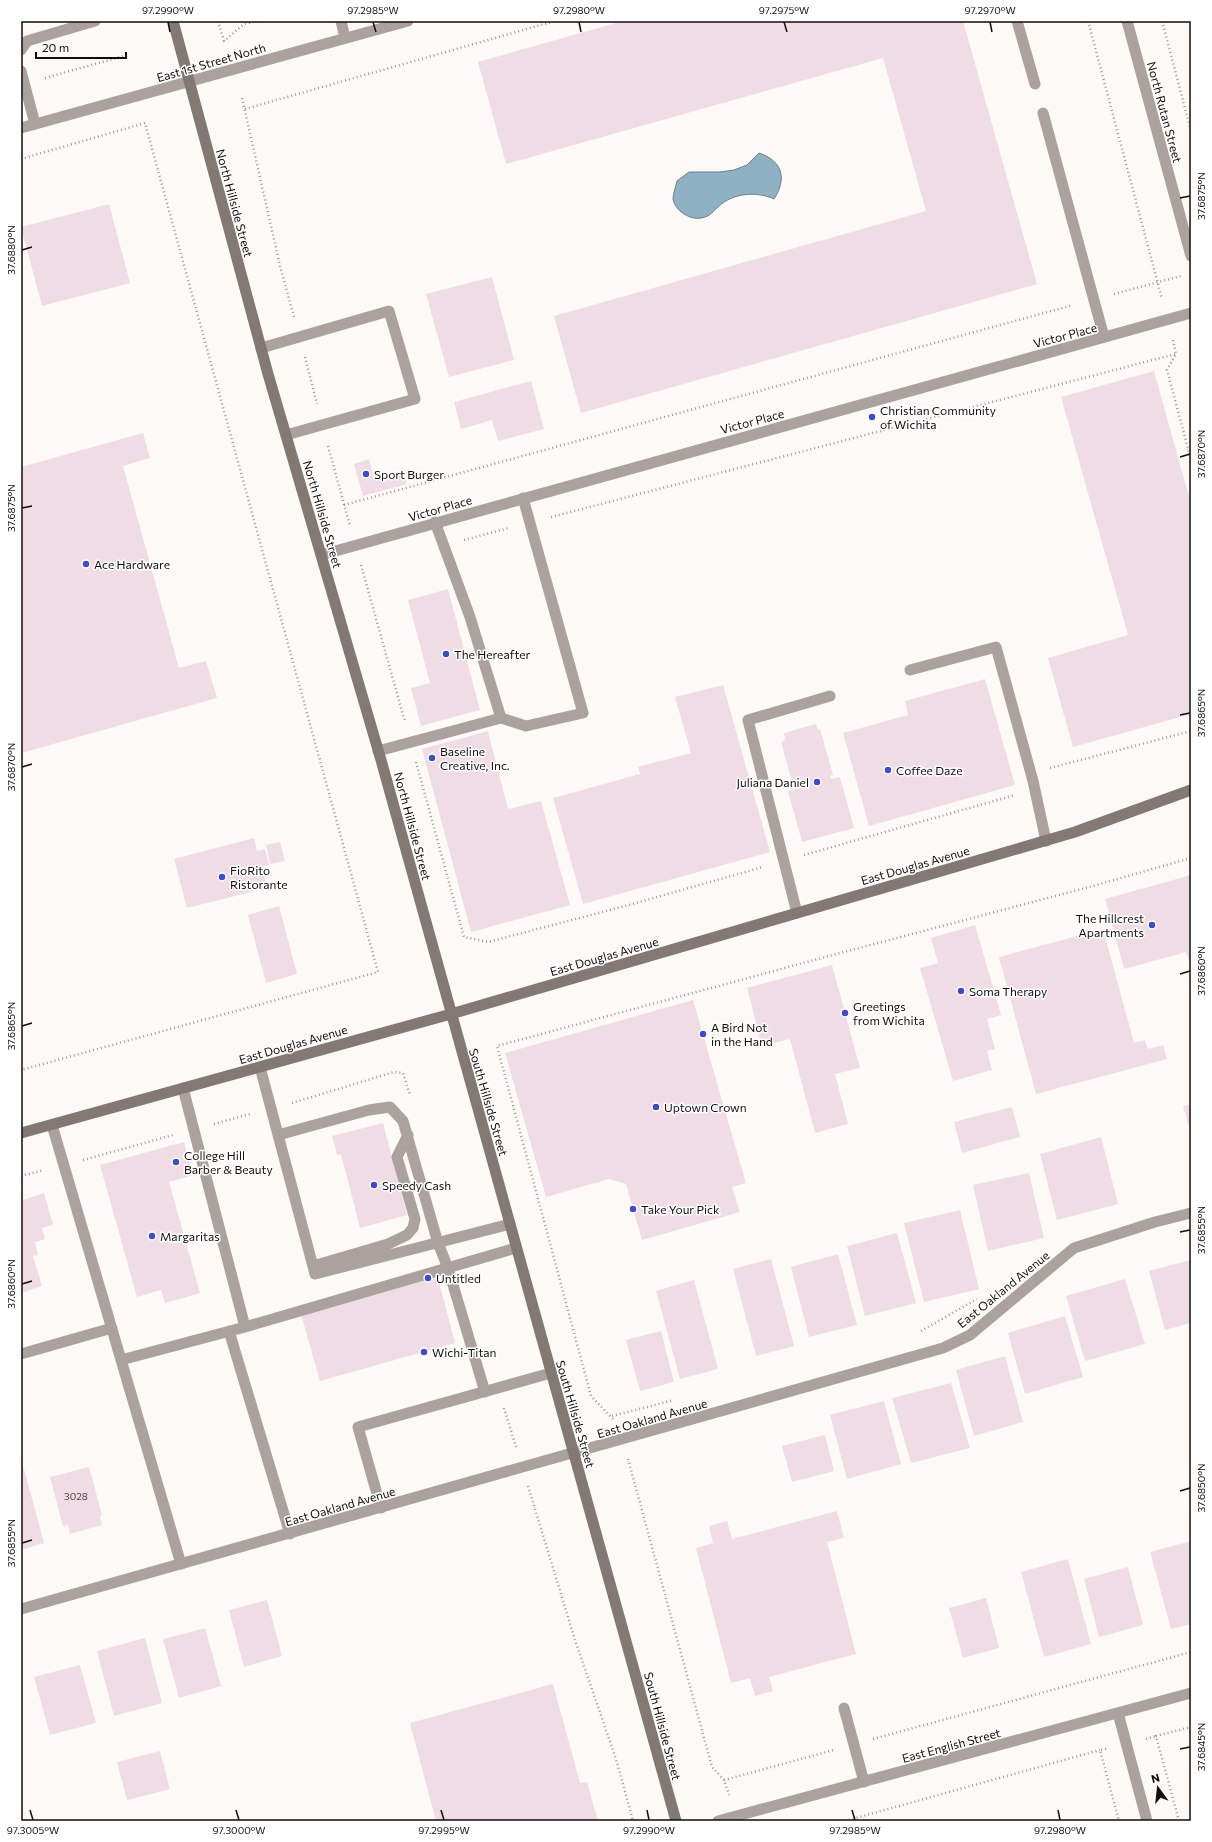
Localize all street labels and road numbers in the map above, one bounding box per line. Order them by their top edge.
street label: East 1st Street North [155,40,267,84]
street label: North Rutan Street [1145,60,1185,164]
street label: North Hillside Street [214,147,256,259]
street label: Victor Place [1032,320,1098,350]
street label: Victor Place [719,406,785,436]
street label: North Hillside Street [301,459,345,569]
street label: Victor Place [407,492,473,524]
street label: North Hillside Street [392,770,434,882]
street label: East Douglas Avenue [859,843,971,887]
street label: East Douglas Avenue [548,934,660,978]
street label: East Douglas Avenue [237,1022,349,1066]
street label: South Hillside Street [467,1047,511,1157]
street label: East Oakland Avenue [954,1248,1052,1330]
street label: South Hillside Street [554,1359,598,1469]
street label: East Oakland Avenue [595,1396,709,1440]
street label: East Oakland Avenue [283,1484,397,1528]
street label: South Hillside Street [642,1670,684,1782]
street label: East English Street [900,1725,1002,1765]

